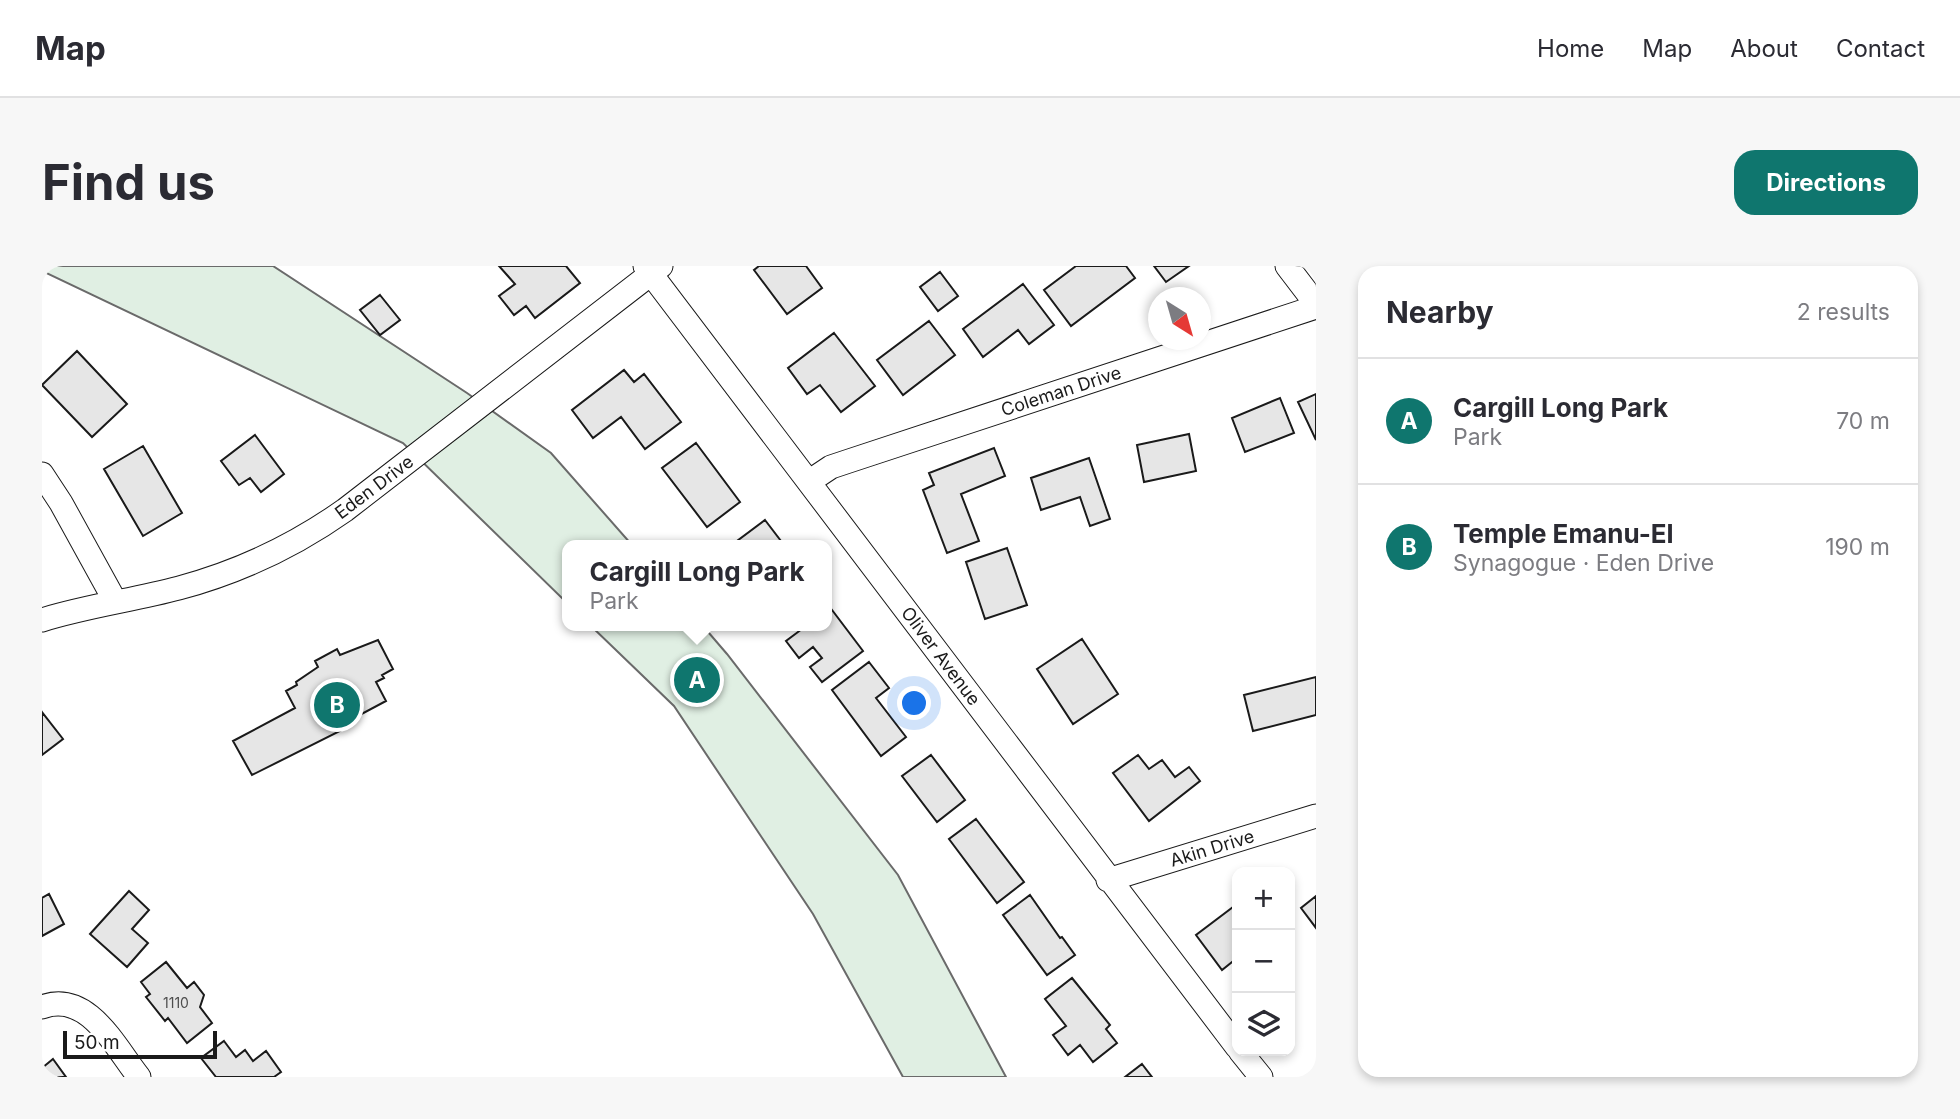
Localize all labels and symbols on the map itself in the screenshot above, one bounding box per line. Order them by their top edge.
north arrow [1148,287,1211,350]
street label: Coleman Drive [998,362,1124,420]
street label: Eden Drive [331,451,417,523]
street label: Oliver Avenue [897,603,985,709]
pin: A [674,654,720,706]
pin: B [314,679,360,731]
your location [897,686,931,720]
street label: Akin Drive [1167,825,1257,871]
house number: 1110 [163,994,189,1011]
scale bar [63,1028,217,1060]

